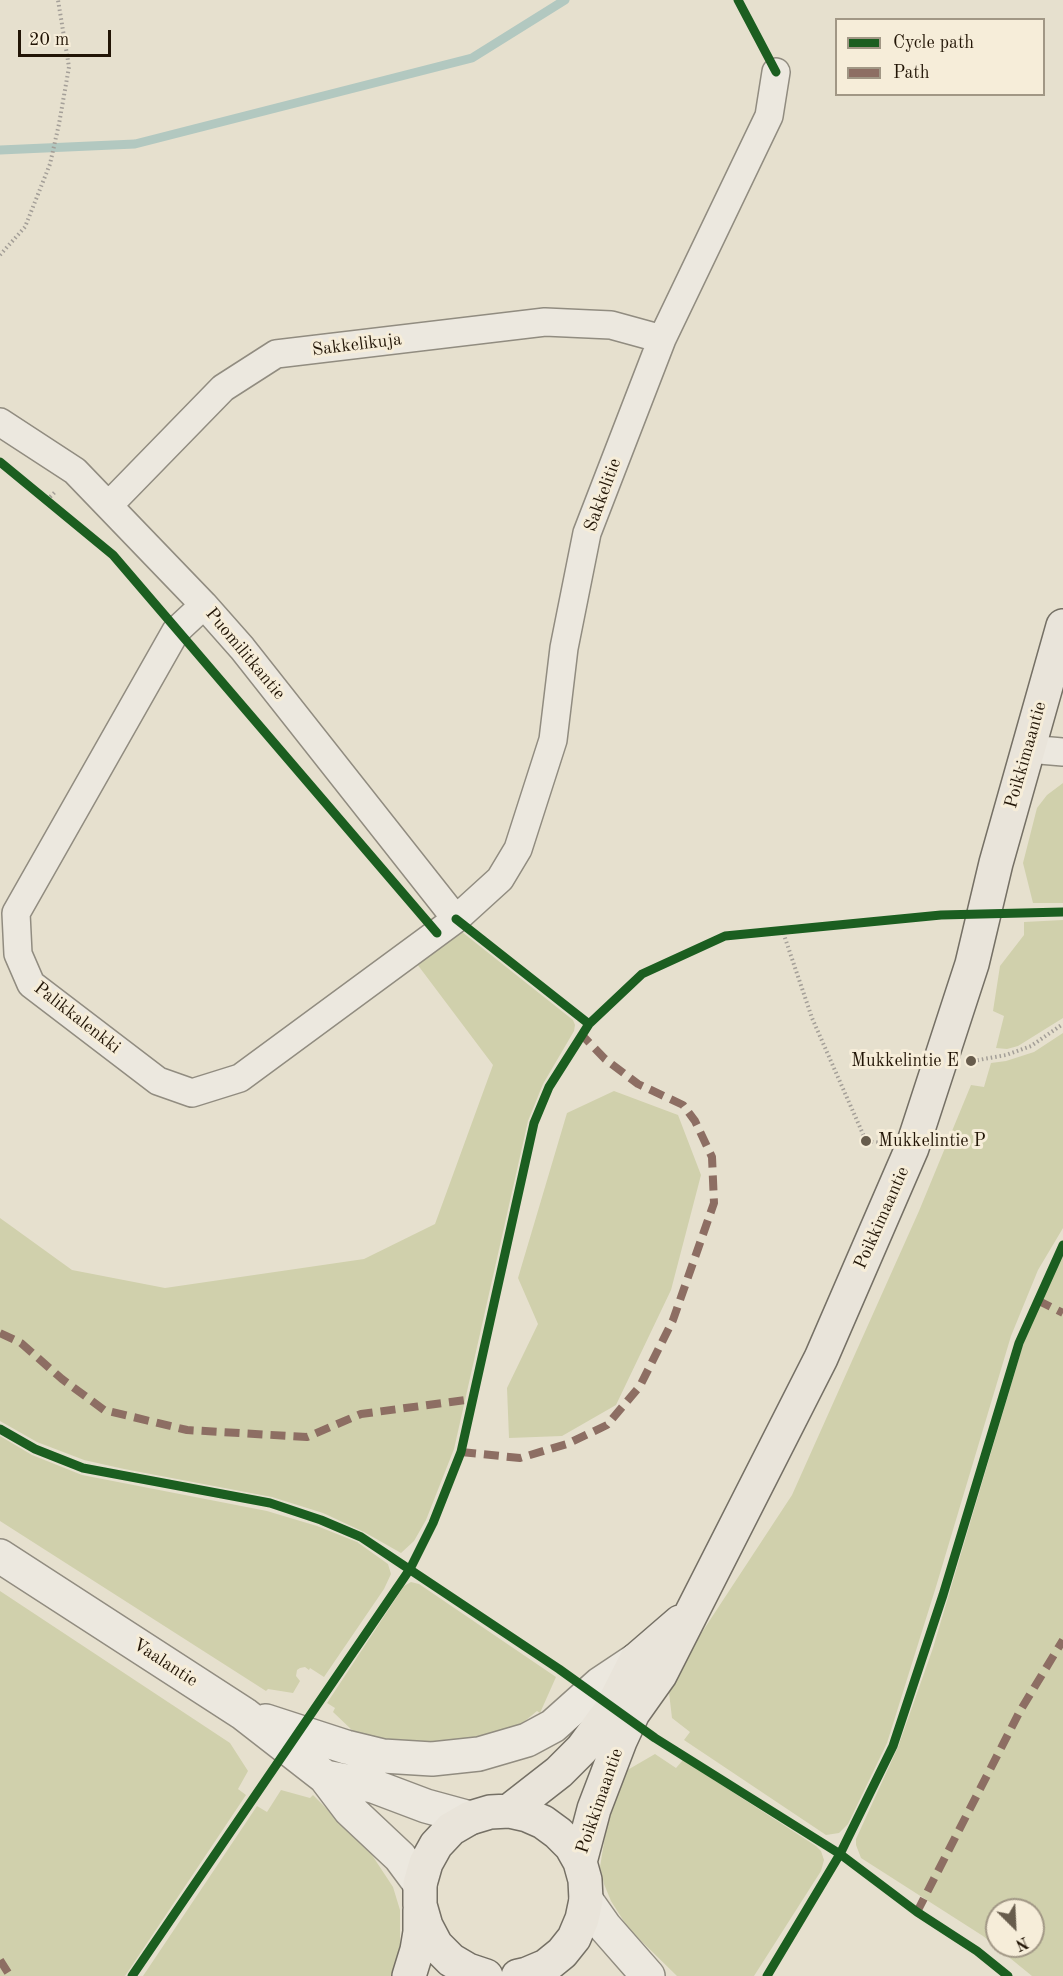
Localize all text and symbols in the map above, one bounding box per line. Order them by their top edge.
scale bar [21,18,114,56]
legend [835,18,1045,96]
text: 20 m [29,31,69,49]
text: Cycle path [893,34,974,52]
text: Path [893,64,929,82]
street label: Sakkelikuja [311,329,403,361]
street label: Sakkelitie [580,455,626,535]
street label: Puomilitkantie [200,604,290,704]
street label: Poikkimaantie [1000,699,1052,811]
street label: Palikkalenkki [29,977,125,1059]
place label: Mukkelintie E [851,1050,959,1072]
marker: Mukkelintie E [964,1054,978,1068]
place label: Mukkelintie P [878,1130,986,1152]
marker: Mukkelintie P [859,1134,873,1148]
street label: Poikkimaantie [850,1163,914,1273]
street label: Vaalantie [128,1634,202,1692]
street label: Poikkimaantie [572,1746,628,1856]
north arrow [985,1898,1045,1958]
text: N [1013,1933,1030,1952]

